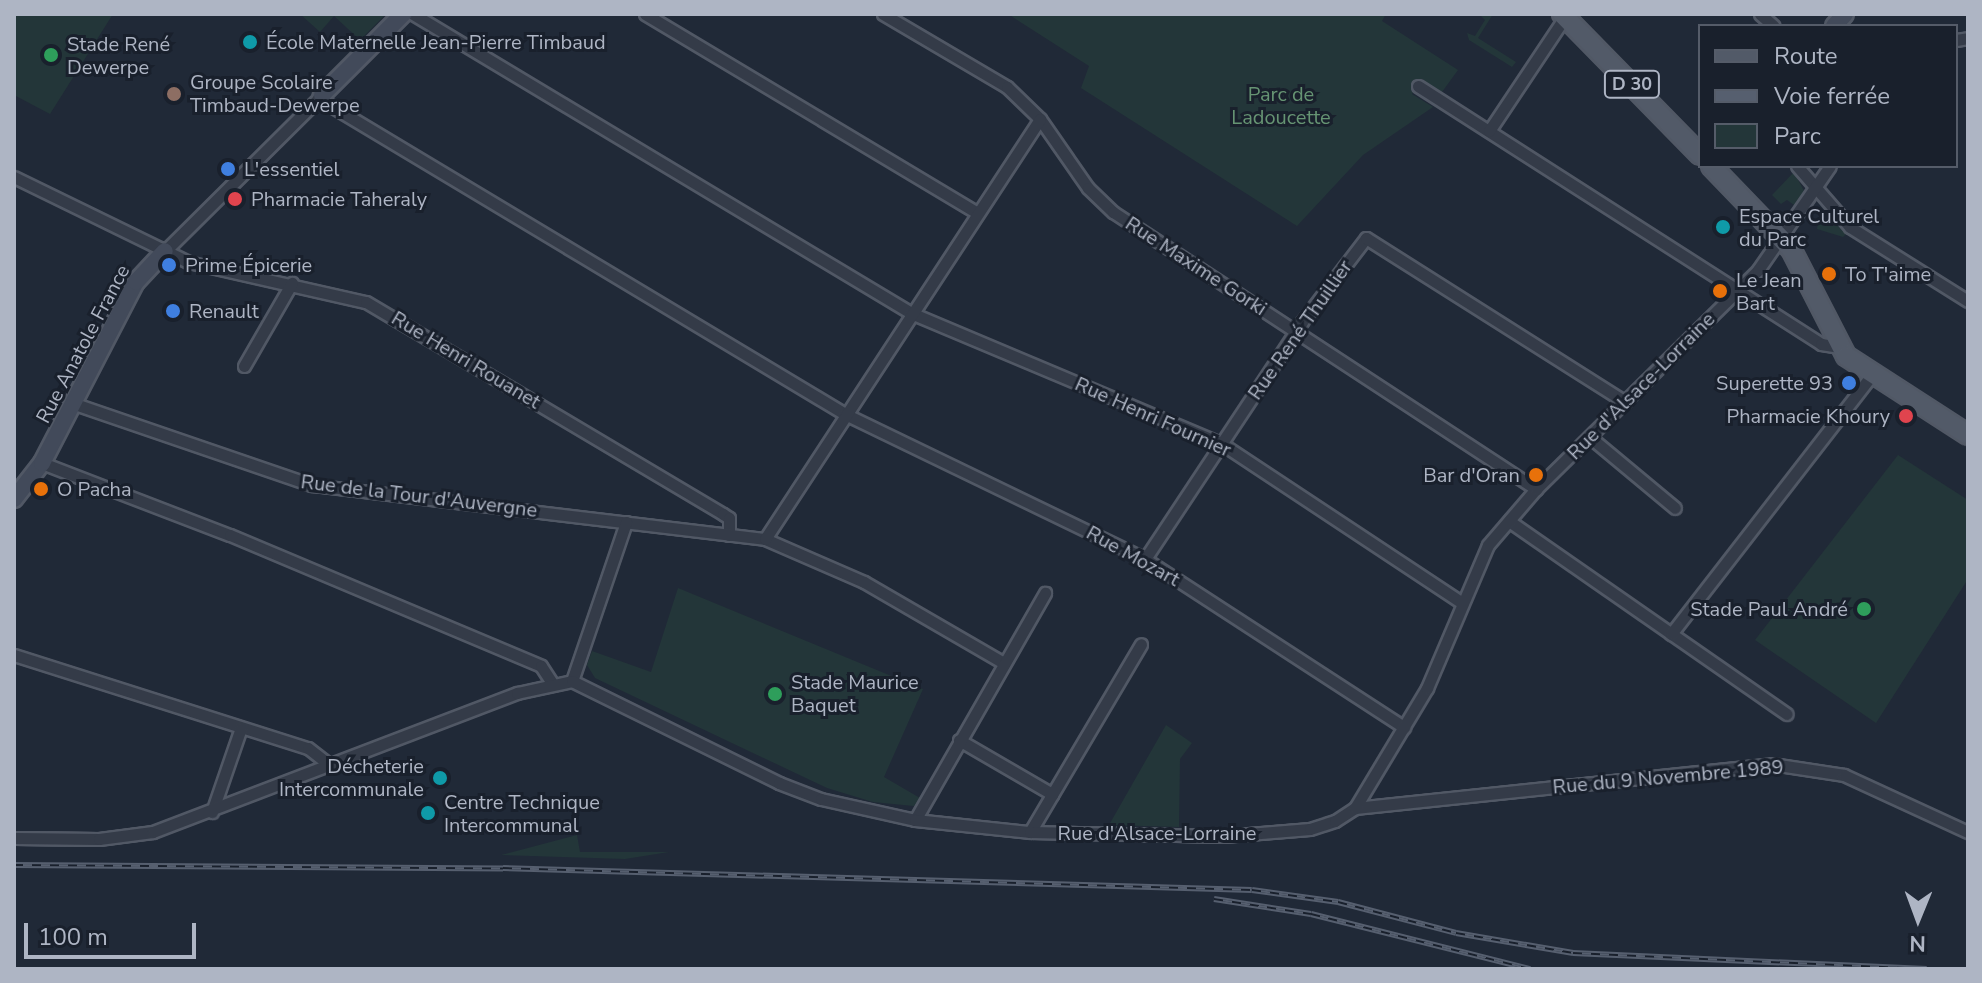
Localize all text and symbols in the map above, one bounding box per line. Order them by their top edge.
legend [1698,24,1958,168]
place label: École Maternelle Jean-Pierre Timbaud [266,30,606,54]
place label: Stade René Dewerpe [67,32,170,79]
marker: École Maternelle Jean-Pierre Timbaud [241,33,259,51]
text: Route [1774,40,1838,72]
marker: Stade René Dewerpe [42,46,60,64]
place label: Groupe Scolaire Timbaud-Dewerpe [190,70,360,117]
road number: D 30 [1602,70,1662,98]
text: Voie ferrée [1774,80,1890,112]
park label: Parc de Ladoucette [1231,83,1331,130]
marker: Groupe Scolaire Timbaud-Dewerpe [165,85,183,103]
text: Parc [1774,120,1821,152]
place label: L'essentiel [244,157,339,181]
marker: L'essentiel [219,160,237,178]
place label: Pharmacie Taheraly [251,187,427,211]
marker: Pharmacie Taheraly [226,190,244,208]
place label: Espace Culturel du Parc [1739,204,1879,251]
street label: Rue Maxime Gorki [1121,211,1271,321]
marker: Espace Culturel du Parc [1714,218,1732,236]
place label: Prime Épicerie [185,253,312,277]
marker: Prime Épicerie [160,256,178,274]
street label: Rue René Thuillier [1243,256,1357,404]
street label: Rue Anatole France [31,261,135,427]
place label: To T'aime [1845,262,1931,286]
marker: To T'aime [1820,265,1838,283]
place label: Le Jean Bart [1736,268,1802,315]
marker: Le Jean Bart [1711,282,1729,300]
place label: Renault [189,299,259,323]
marker: Renault [164,302,182,320]
street label: Rue Henri Rouanet [387,306,545,414]
street label: Rue d'Alsace-Lorraine [1562,307,1720,465]
place label: Superette 93 [1716,371,1833,395]
street label: Rue Henri Fournier [1071,372,1235,462]
marker: Superette 93 [1840,374,1858,392]
place label: Pharmacie Khoury [1727,404,1890,428]
marker: Pharmacie Khoury [1897,407,1915,425]
place label: Bar d'Oran [1423,463,1520,487]
marker: Bar d'Oran [1527,466,1545,484]
street label: Rue de la Tour d'Auvergne [299,470,539,522]
place label: O Pacha [57,477,131,501]
marker: O Pacha [32,480,50,498]
street label: Rue Mozart [1082,521,1184,591]
place label: Stade Paul André [1690,597,1848,621]
marker: Stade Paul André [1855,600,1873,618]
place label: Stade Maurice Baquet [791,670,919,717]
marker: Stade Maurice Baquet [766,685,784,703]
place label: Décheterie Intercommunale [279,754,424,801]
street label: Rue du 9 Novembre 1989 [1552,755,1784,799]
marker: Décheterie Intercommunale [431,769,449,787]
place label: Centre Technique Intercommunal [444,790,600,837]
marker: Centre Technique Intercommunal [419,804,437,822]
street label: Rue d'Alsace-Lorraine [1058,821,1256,845]
north arrow [1878,879,1958,959]
scale bar [28,907,200,957]
text: 100 m [38,921,108,953]
text: N [1909,928,1926,958]

